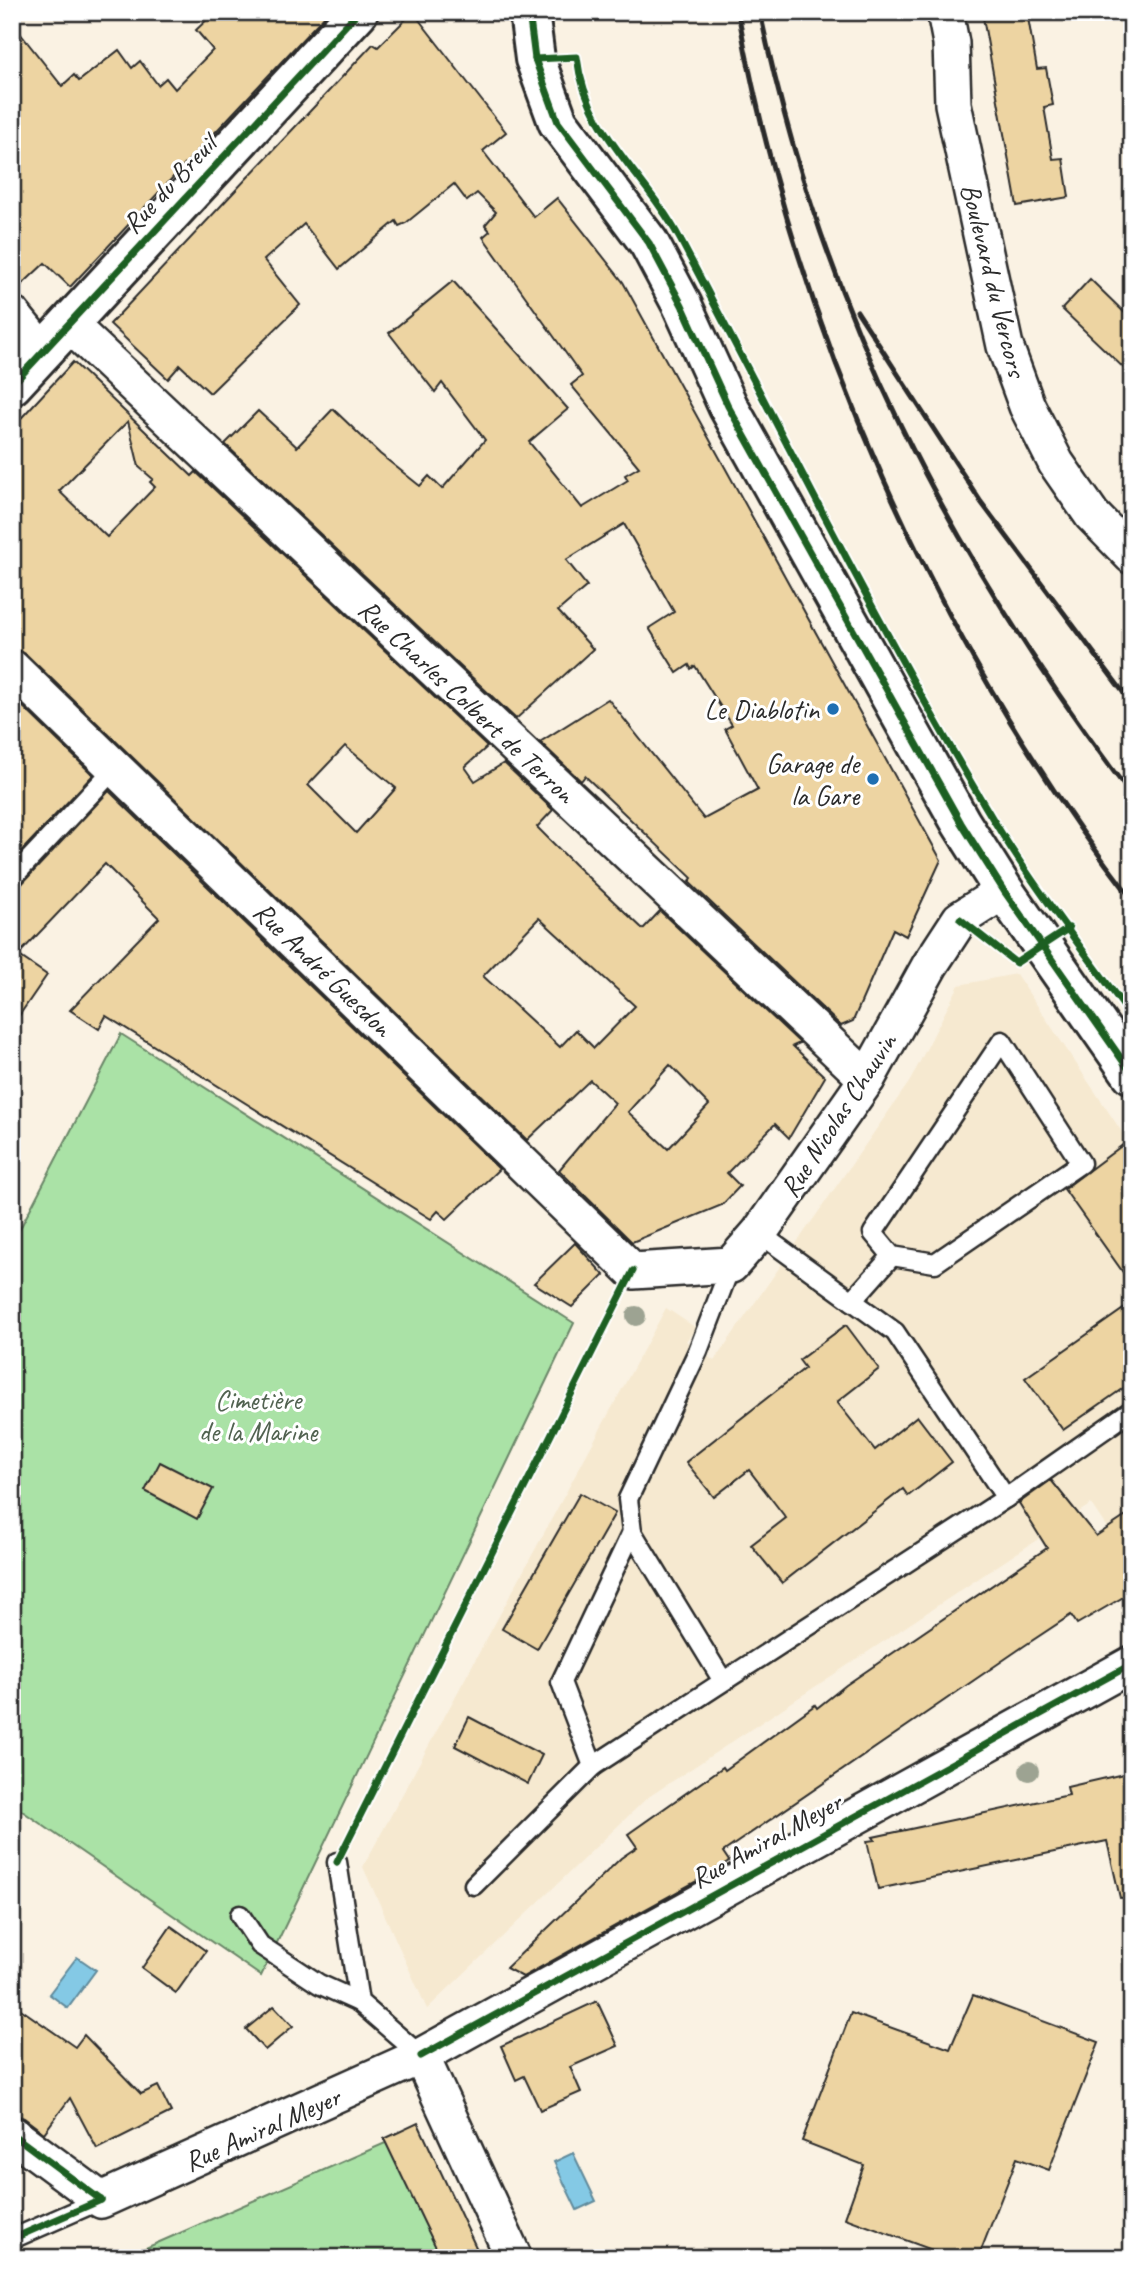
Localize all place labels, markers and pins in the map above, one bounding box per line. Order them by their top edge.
place label: Le Diablotin [704,692,820,727]
marker: Le Diablotin [825,701,841,717]
place label: Garage de la Gare [766,746,861,813]
marker: Garage de la Gare [865,771,881,787]

